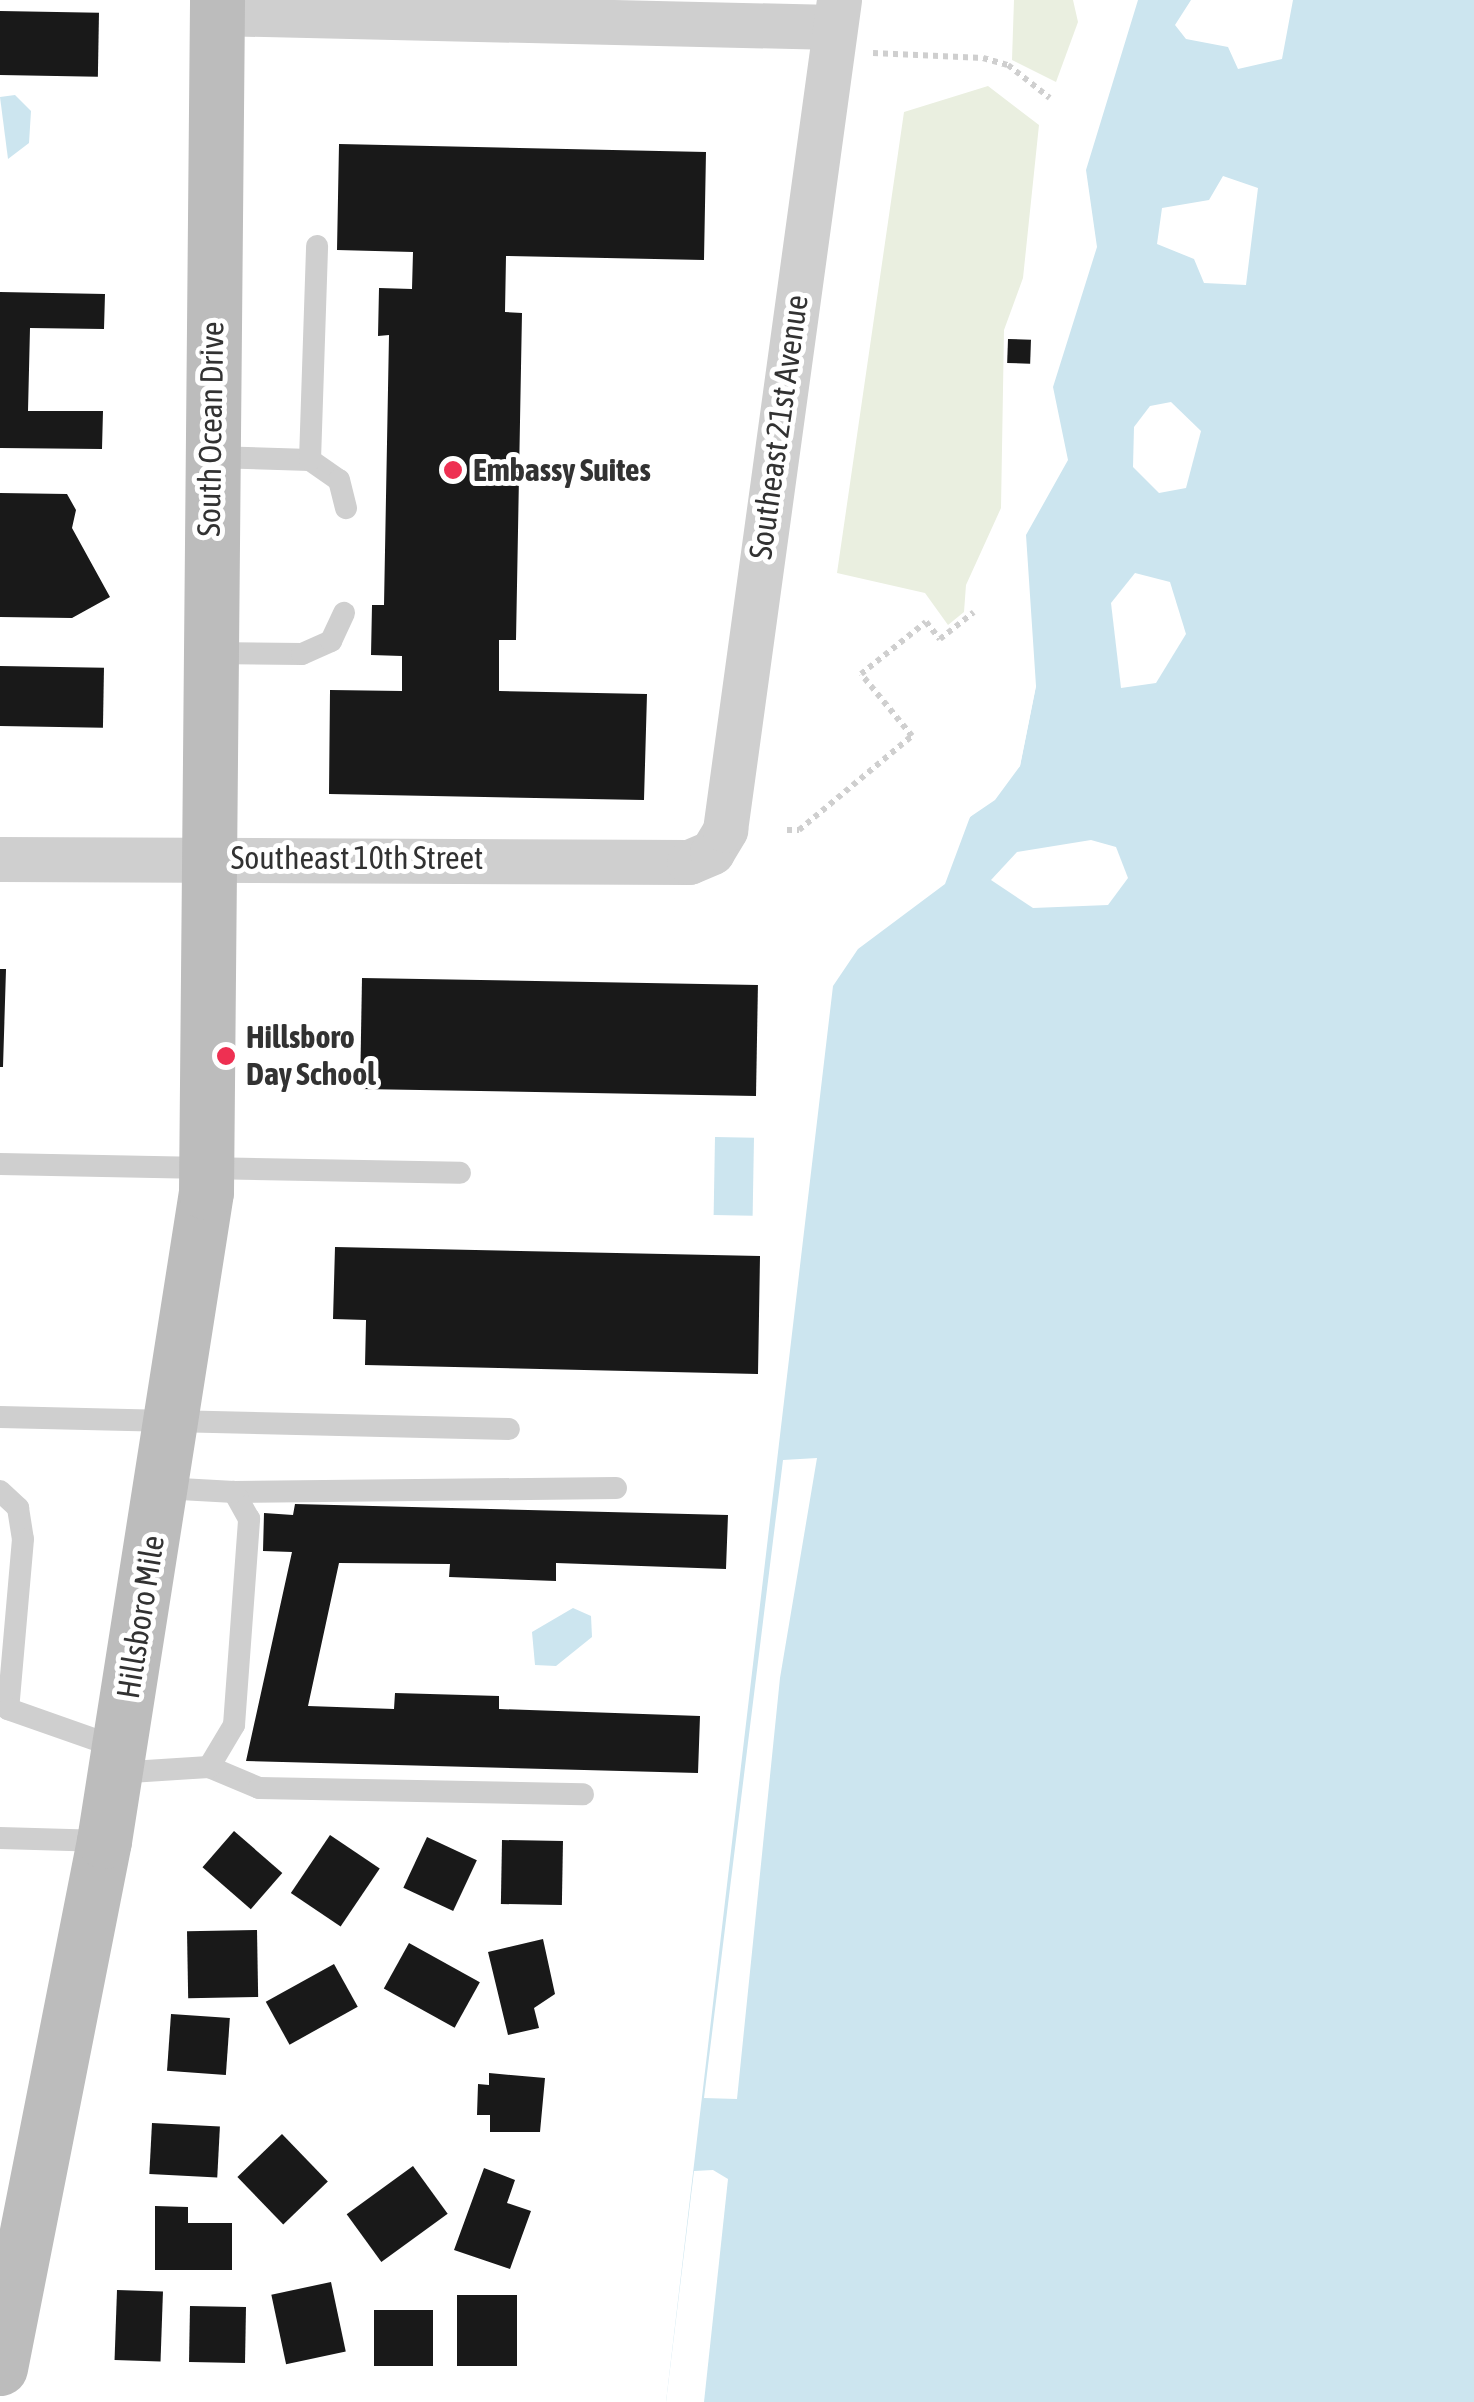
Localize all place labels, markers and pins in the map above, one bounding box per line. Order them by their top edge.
place label: Embassy Suites [473,451,651,489]
marker: Embassy Suites [442,459,464,481]
place label: Hillsboro Day School [246,1019,376,1094]
marker: Hillsboro Day School [215,1045,237,1067]

